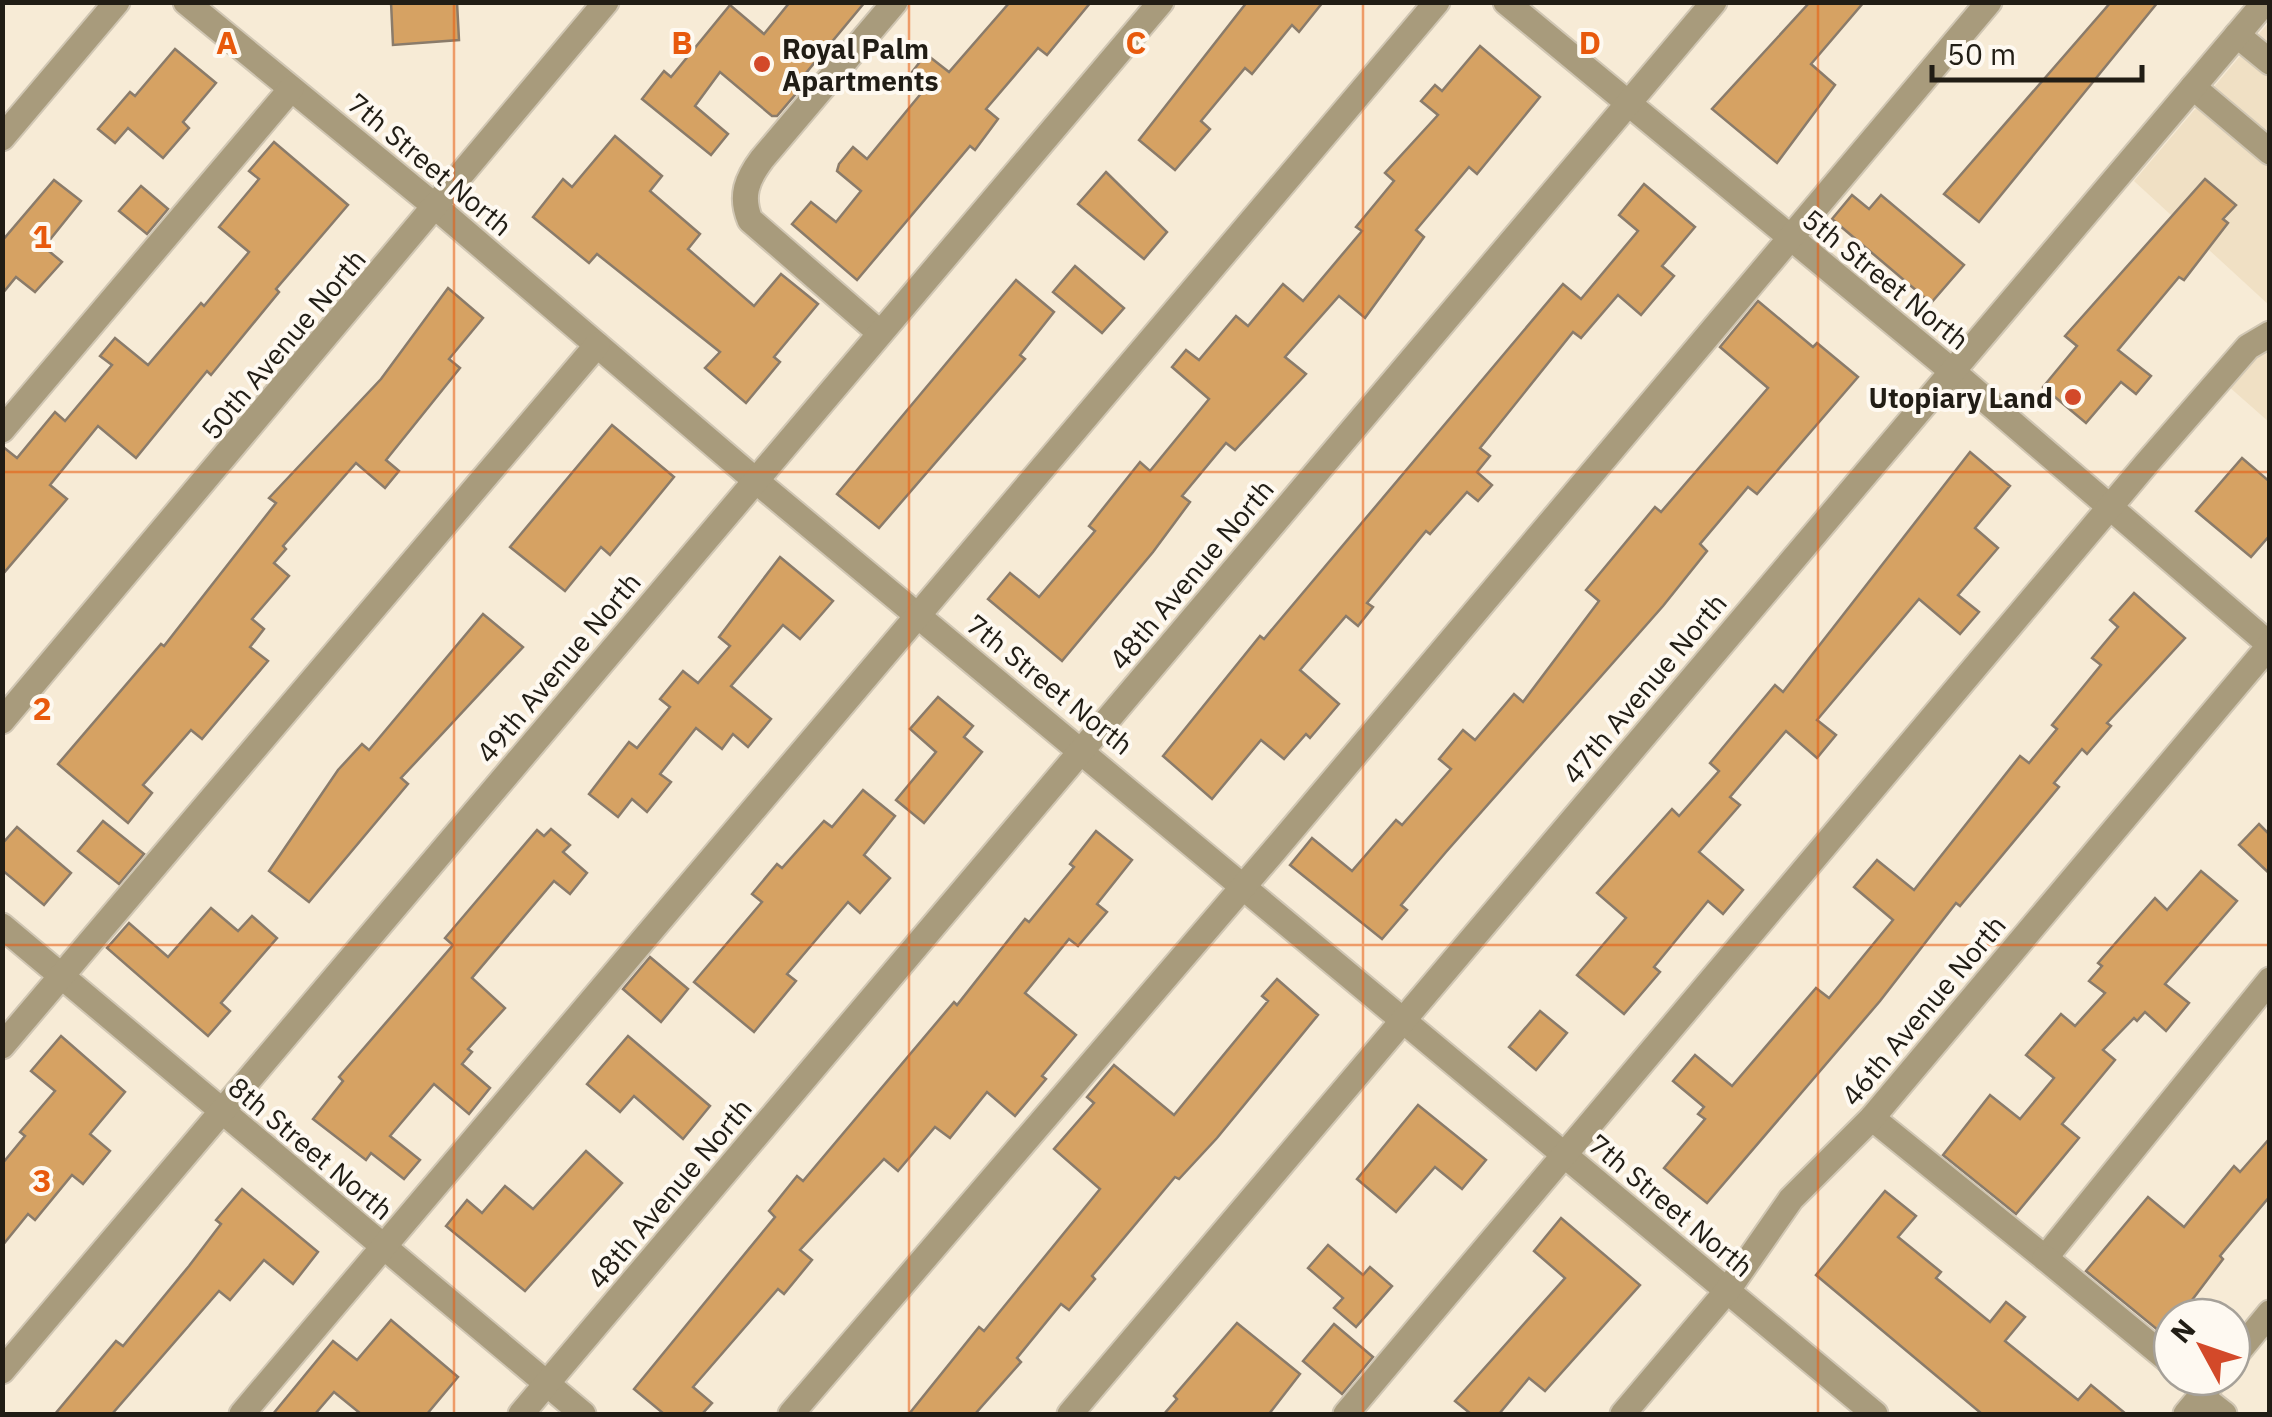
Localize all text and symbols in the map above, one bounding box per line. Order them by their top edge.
scale bar [1932,20,2142,82]
text: A [216,21,238,63]
text: B [671,21,693,63]
text: C [1126,21,1146,63]
text: D [1579,21,1601,63]
place label: Royal Palm Apartments [782,30,939,99]
text: 50 m [1947,34,2016,73]
marker: Royal Palm Apartments [751,53,773,75]
street label: 7th Street North [340,84,520,244]
street label: 5th Street North [1795,200,1977,358]
text: 1 [32,215,52,257]
street label: 50th Avenue North [192,241,374,447]
place label: Utopiary Land [1869,379,2053,416]
marker: Utopiary Land [2062,386,2084,408]
street label: 48th Avenue North [1100,471,1282,677]
street label: 49th Avenue North [467,564,649,770]
street label: 47th Avenue North [1553,585,1735,791]
street label: 7th Street North [959,605,1141,763]
text: 2 [32,687,52,729]
street label: 46th Avenue North [1832,907,2014,1113]
street label: 8th Street North [221,1068,401,1228]
street label: 48th Avenue North [578,1090,760,1296]
street label: 7th Street North [1581,1125,1761,1285]
text: 3 [32,1159,52,1201]
north arrow [2152,1297,2252,1397]
text: N [2162,1311,2203,1350]

